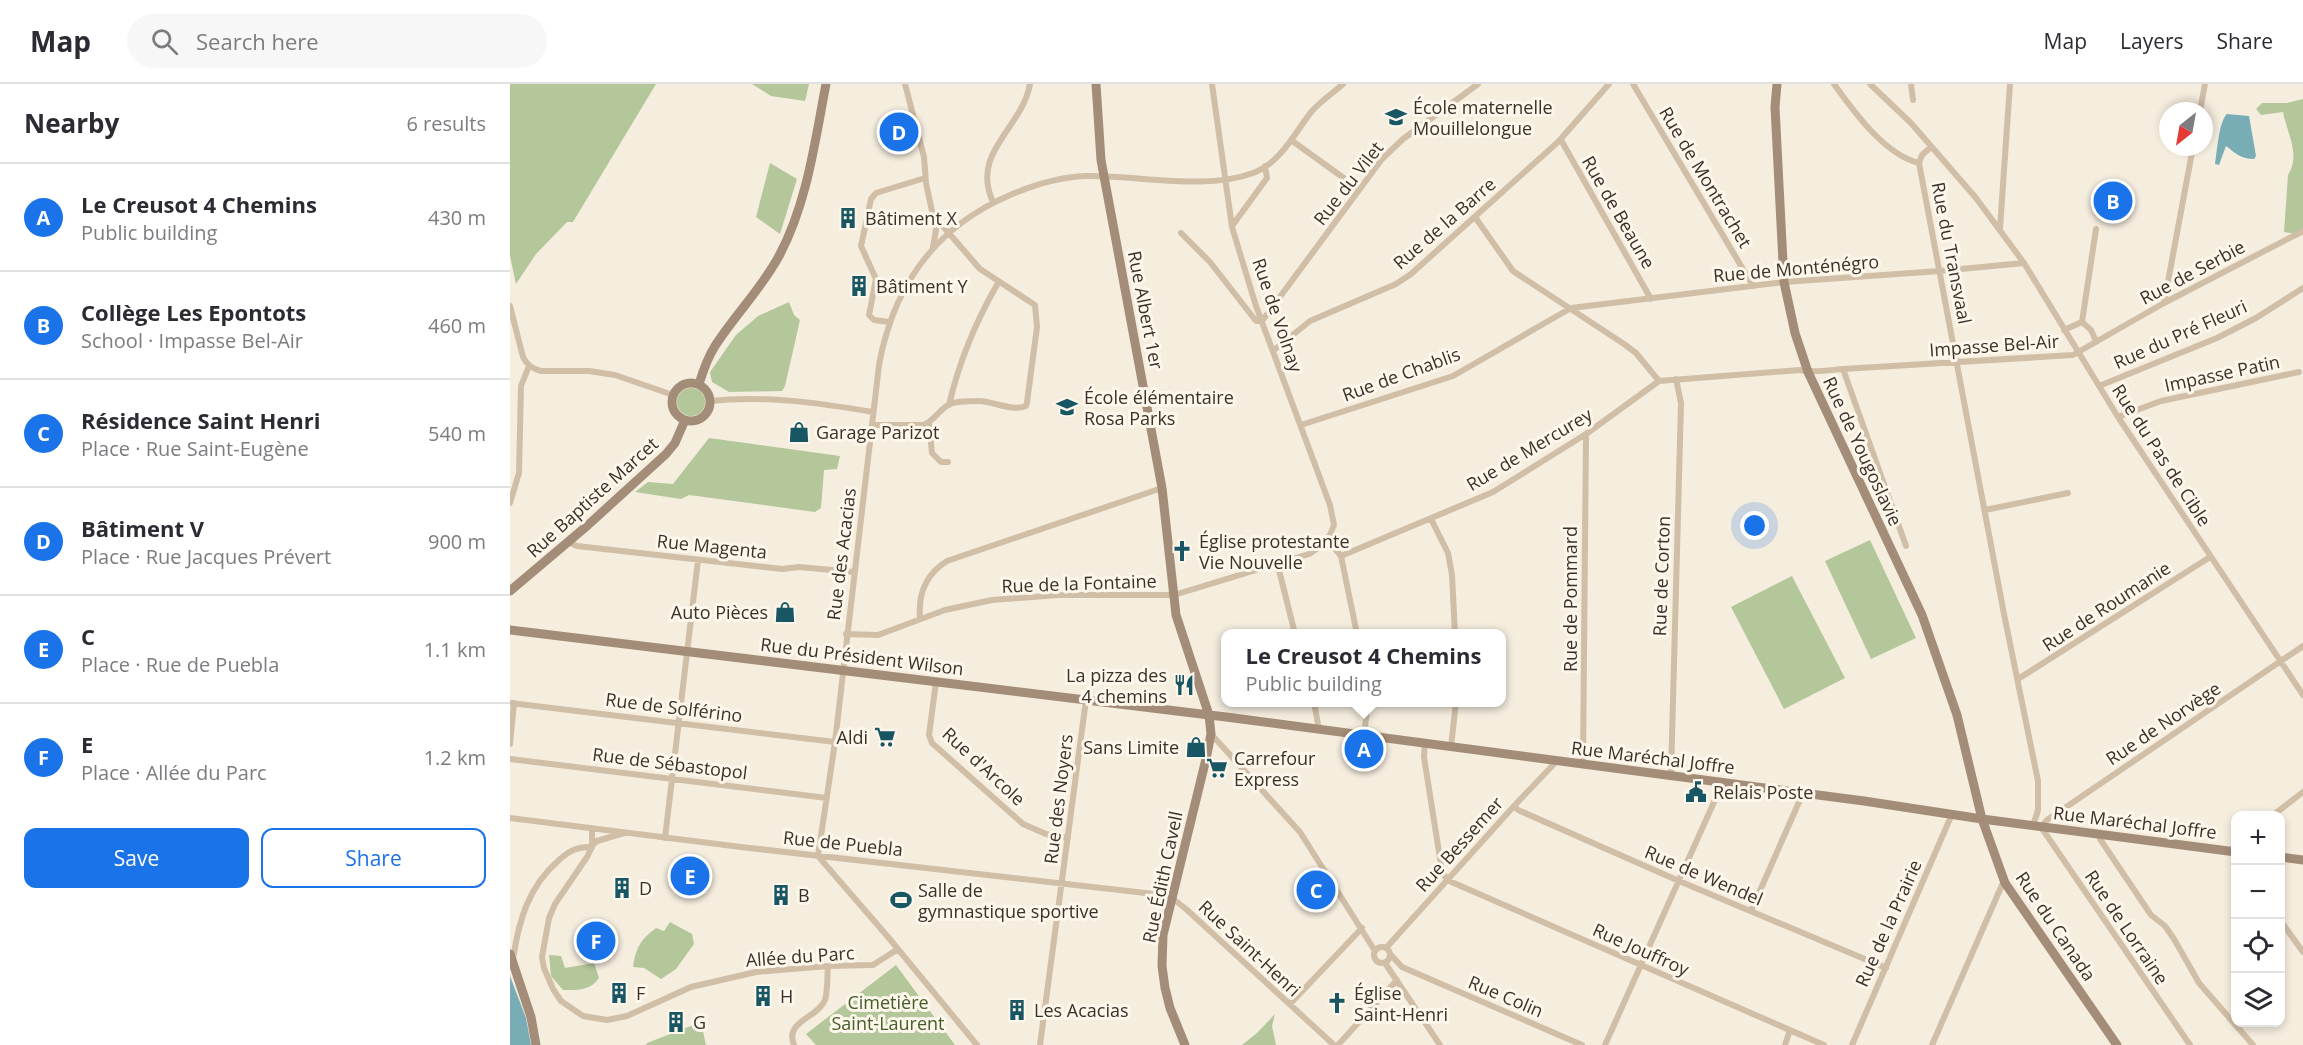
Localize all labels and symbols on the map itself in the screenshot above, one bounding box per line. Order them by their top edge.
place label: École maternelle Mouillelongue [1413,95,1553,140]
street label: Rue de Montrachet [1654,102,1758,252]
north arrow [2159,102,2213,156]
school or university icon: École maternelle Mouillelongue [1384,105,1408,129]
pin: D [880,110,918,154]
street label: Rue du Vilet [1308,136,1388,230]
street label: Rue de Beaune [1577,151,1661,273]
street label: Rue de la Barre [1388,172,1500,274]
pin: B [2094,178,2132,224]
street label: Rue du Transvaal [1926,180,1978,326]
building icon: Bâtiment X [836,206,860,230]
place label: Bâtiment X [865,206,957,230]
street label: Rue de Serbie [2135,234,2249,310]
street label: Rue Albert 1er [1123,249,1169,372]
street label: Rue de Monténégro [1712,249,1880,287]
street label: Rue de Volnay [1247,255,1309,376]
building icon: Bâtiment Y [847,274,871,298]
place label: Bâtiment Y [876,274,968,298]
street label: Rue du Pré Fleuri [2110,294,2250,374]
street label: Impasse Bel-Air [1928,328,2060,362]
street label: Rue de Chablis [1339,342,1463,406]
street label: Impasse Patin [2162,349,2282,397]
street label: Rue de Yougoslavie [1818,373,1908,529]
street label: Rue du Pas de Cible [2107,379,2217,531]
place label: École élémentaire Rosa Parks [1084,385,1234,430]
school or university icon: École élémentaire Rosa Parks [1055,395,1079,419]
street label: Rue de Mercurey [1462,402,1597,496]
shop icon: Garage Parizot [787,420,811,444]
place label: Garage Parizot [816,420,939,444]
street label: Rue Baptiste Marcet [521,432,663,562]
street label: Rue des Acacias [821,487,861,621]
your location [1740,511,1769,540]
street label: Rue de Corton [1647,515,1675,637]
street label: Rue de Pommard [1558,526,1582,672]
street label: Rue Magenta [656,528,768,564]
place label: Église protestante Vie Nouvelle [1199,529,1350,574]
church icon: Église protestante Vie Nouvelle [1170,539,1194,563]
street label: Rue de Roumanie [2037,556,2175,656]
street label: Rue de la Fontaine [1001,568,1157,598]
place label: Auto Pièces [671,600,768,624]
shop icon: Auto Pièces [773,600,797,624]
street label: Rue du Président Wilson [759,632,965,680]
place label: La pizza des 4 chemins [1066,663,1167,708]
restaurant icon: La pizza des 4 chemins [1172,673,1196,697]
street label: Rue de Norvège [2101,676,2225,770]
street label: Rue de Solférino [604,687,744,727]
street label: Rue d'Arcole [938,722,1030,810]
place label: Aldi [837,725,868,749]
supermarket icon: Aldi [873,725,897,749]
pin: A [1344,726,1384,772]
street label: Rue des Noyers [1038,733,1078,865]
place label: Sans Limite [1083,735,1179,759]
shop icon: Sans Limite [1184,735,1208,759]
street label: Rue Maréchal Joffre [1570,735,1736,779]
street label: Rue de Sébastopol [591,742,749,784]
place label: Carrefour Express [1234,746,1316,791]
supermarket icon: Carrefour Express [1205,756,1229,780]
public building icon: Relais Poste [1684,780,1708,804]
place label: Relais Poste [1713,780,1813,804]
street label: Rue Bessemer [1410,791,1509,897]
street label: Rue Maréchal Joffre [2052,800,2218,844]
street label: Rue Édith Cavell [1136,809,1188,945]
street label: Rue de Puebla [782,825,904,861]
street label: Rue de Wendel [1641,839,1767,911]
pin: E [670,854,710,898]
street label: Rue de la Prairie [1849,856,1927,990]
street label: Rue de Lorraine [2080,865,2174,989]
street label: Rue du Canada [2011,867,2101,985]
pin: C [1296,868,1336,912]
building icon: D [610,876,634,900]
place label: D [639,876,652,900]
place label: Salle de gymnastique sportive [918,878,1099,923]
building icon: B [769,883,793,907]
place label: B [798,883,810,907]
sports icon: Salle de gymnastique sportive [889,888,913,912]
street label: Rue Saint-Henri [1194,895,1306,1001]
street label: Rue Jouffroy [1589,917,1694,981]
pin: F [576,918,616,964]
street label: Allée du Parc [745,940,856,972]
street label: Rue Colin [1465,969,1547,1023]
building icon: F [607,981,631,1005]
place label: F [636,981,645,1005]
place label: Église Saint-Henri [1354,981,1448,1026]
building icon: H [751,984,775,1008]
place label: H [780,984,793,1008]
park label: Cimetière Saint-Laurent [831,990,945,1035]
church icon: Église Saint-Henri [1325,991,1349,1015]
building icon: Les Acacias [1005,998,1029,1022]
place label: Les Acacias [1034,998,1129,1022]
building icon: G [664,1010,688,1034]
place label: G [693,1010,706,1034]

